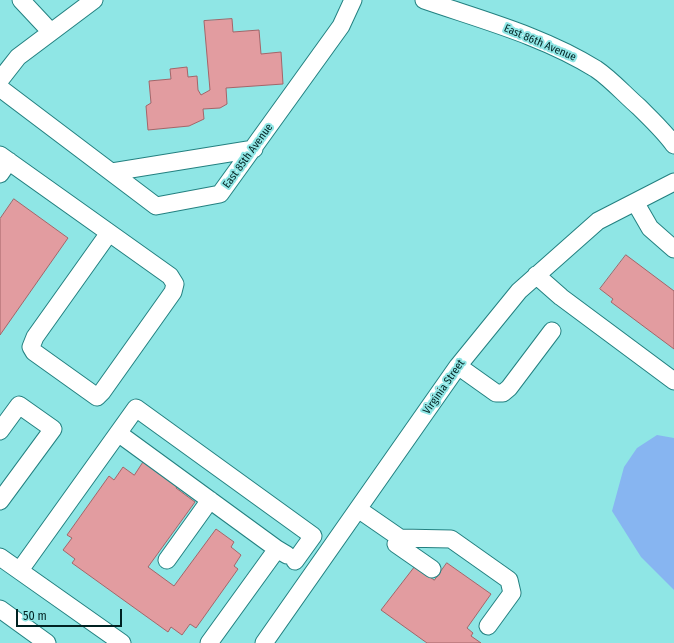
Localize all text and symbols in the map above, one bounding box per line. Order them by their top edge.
street label: East 86th Avenue [502,22,578,64]
street label: East 85th Avenue [220,121,276,191]
street label: Virginia Street [420,357,468,417]
scale bar [18,601,124,627]
text: 50 m [23,609,47,623]

